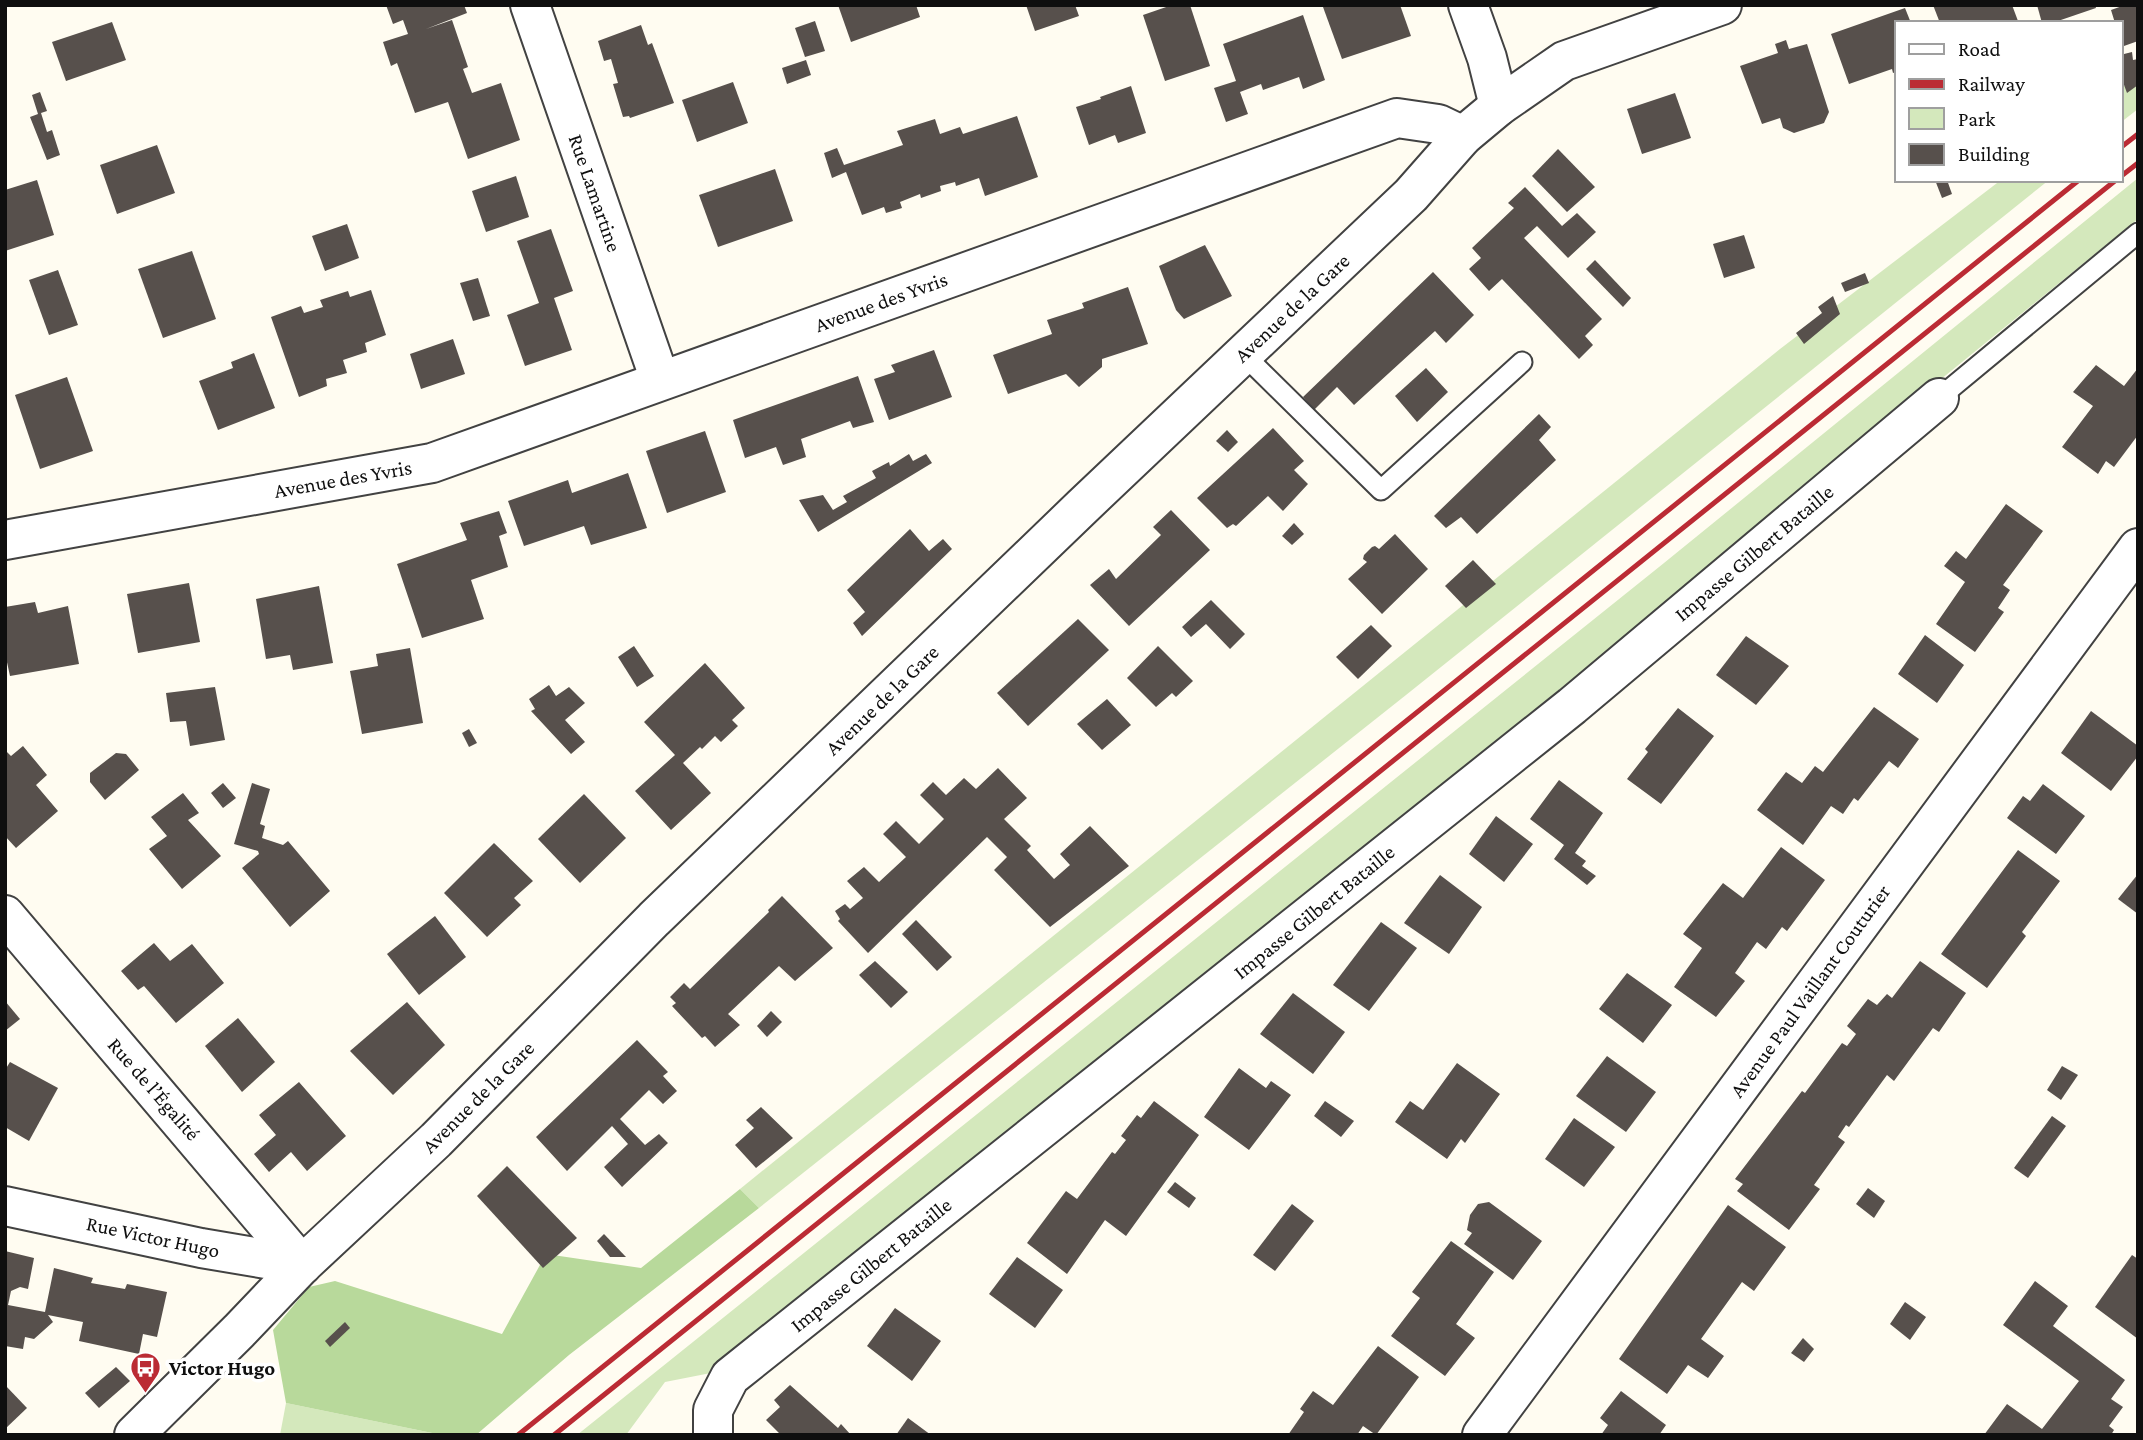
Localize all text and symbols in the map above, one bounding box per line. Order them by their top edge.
legend [1895,21,2122,182]
text: Road [1958,37,2001,61]
text: Railway [1958,72,2025,96]
text: Park [1958,107,1995,131]
street label: Rue Lamartine [564,131,626,255]
text: Building [1958,142,2030,166]
street label: Avenue de la Gare [1230,249,1354,367]
street label: Avenue des Yvris [811,267,951,337]
street label: Avenue des Yvris [272,455,414,503]
street label: Impasse Gilbert Bataille [1670,480,1838,626]
street label: Avenue de la Gare [820,640,944,760]
street label: Impasse Gilbert Bataille [1229,840,1399,984]
street label: Avenue Paul Vaillant Couturier [1725,880,1896,1102]
street label: Rue de l’Égalité [103,1033,205,1145]
street label: Avenue de la Gare [417,1036,539,1158]
street label: Impasse Gilbert Bataille [786,1193,956,1337]
street label: Rue Victor Hugo [84,1211,222,1263]
bus stop icon: Victor Hugo [129,1351,163,1395]
place label: Victor Hugo [168,1356,275,1380]

